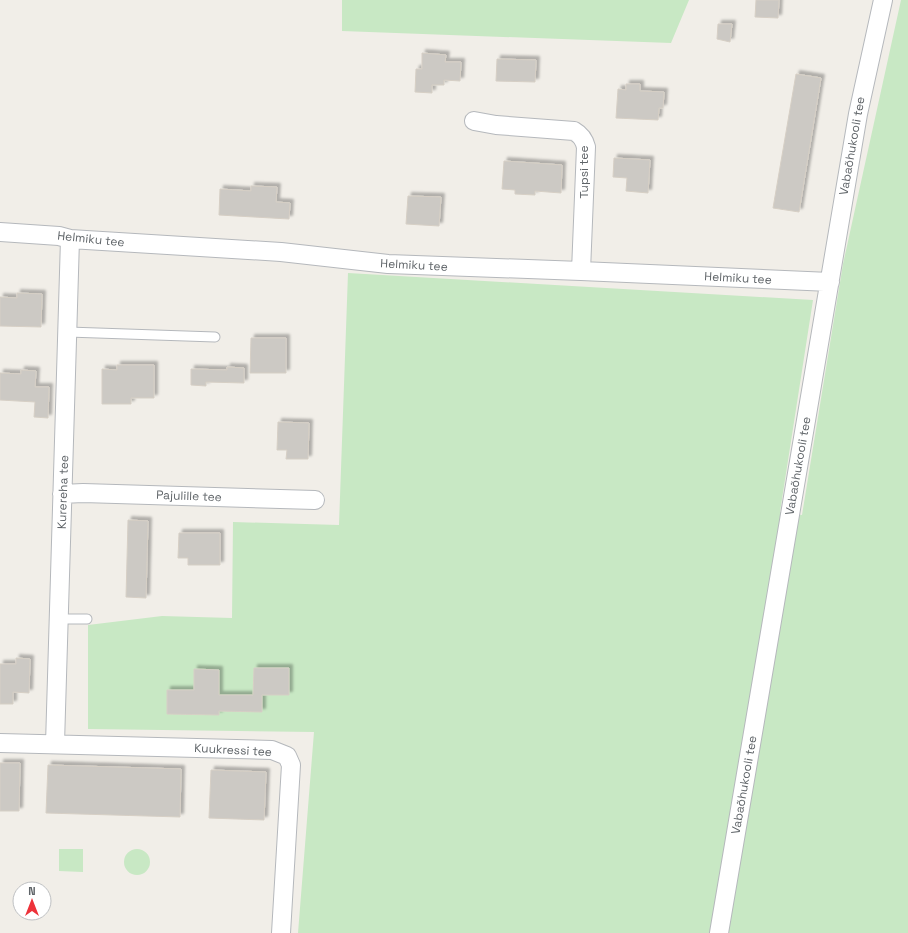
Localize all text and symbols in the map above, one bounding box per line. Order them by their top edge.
street label: Vabaõhukooli tee [835,95,869,197]
street label: Tupsi tee [576,145,592,199]
street label: Helmiku tee [57,228,125,250]
street label: Helmiku tee [380,255,448,275]
street label: Helmiku tee [704,268,772,288]
street label: Vabaõhukooli tee [781,415,815,517]
street label: Kurereha tee [54,455,72,529]
street label: Pajulille tee [156,487,222,505]
street label: Vabaõhukooli tee [727,734,761,836]
street label: Kuukressi tee [194,740,272,760]
north arrow [12,881,52,921]
text: N [28,884,36,898]

